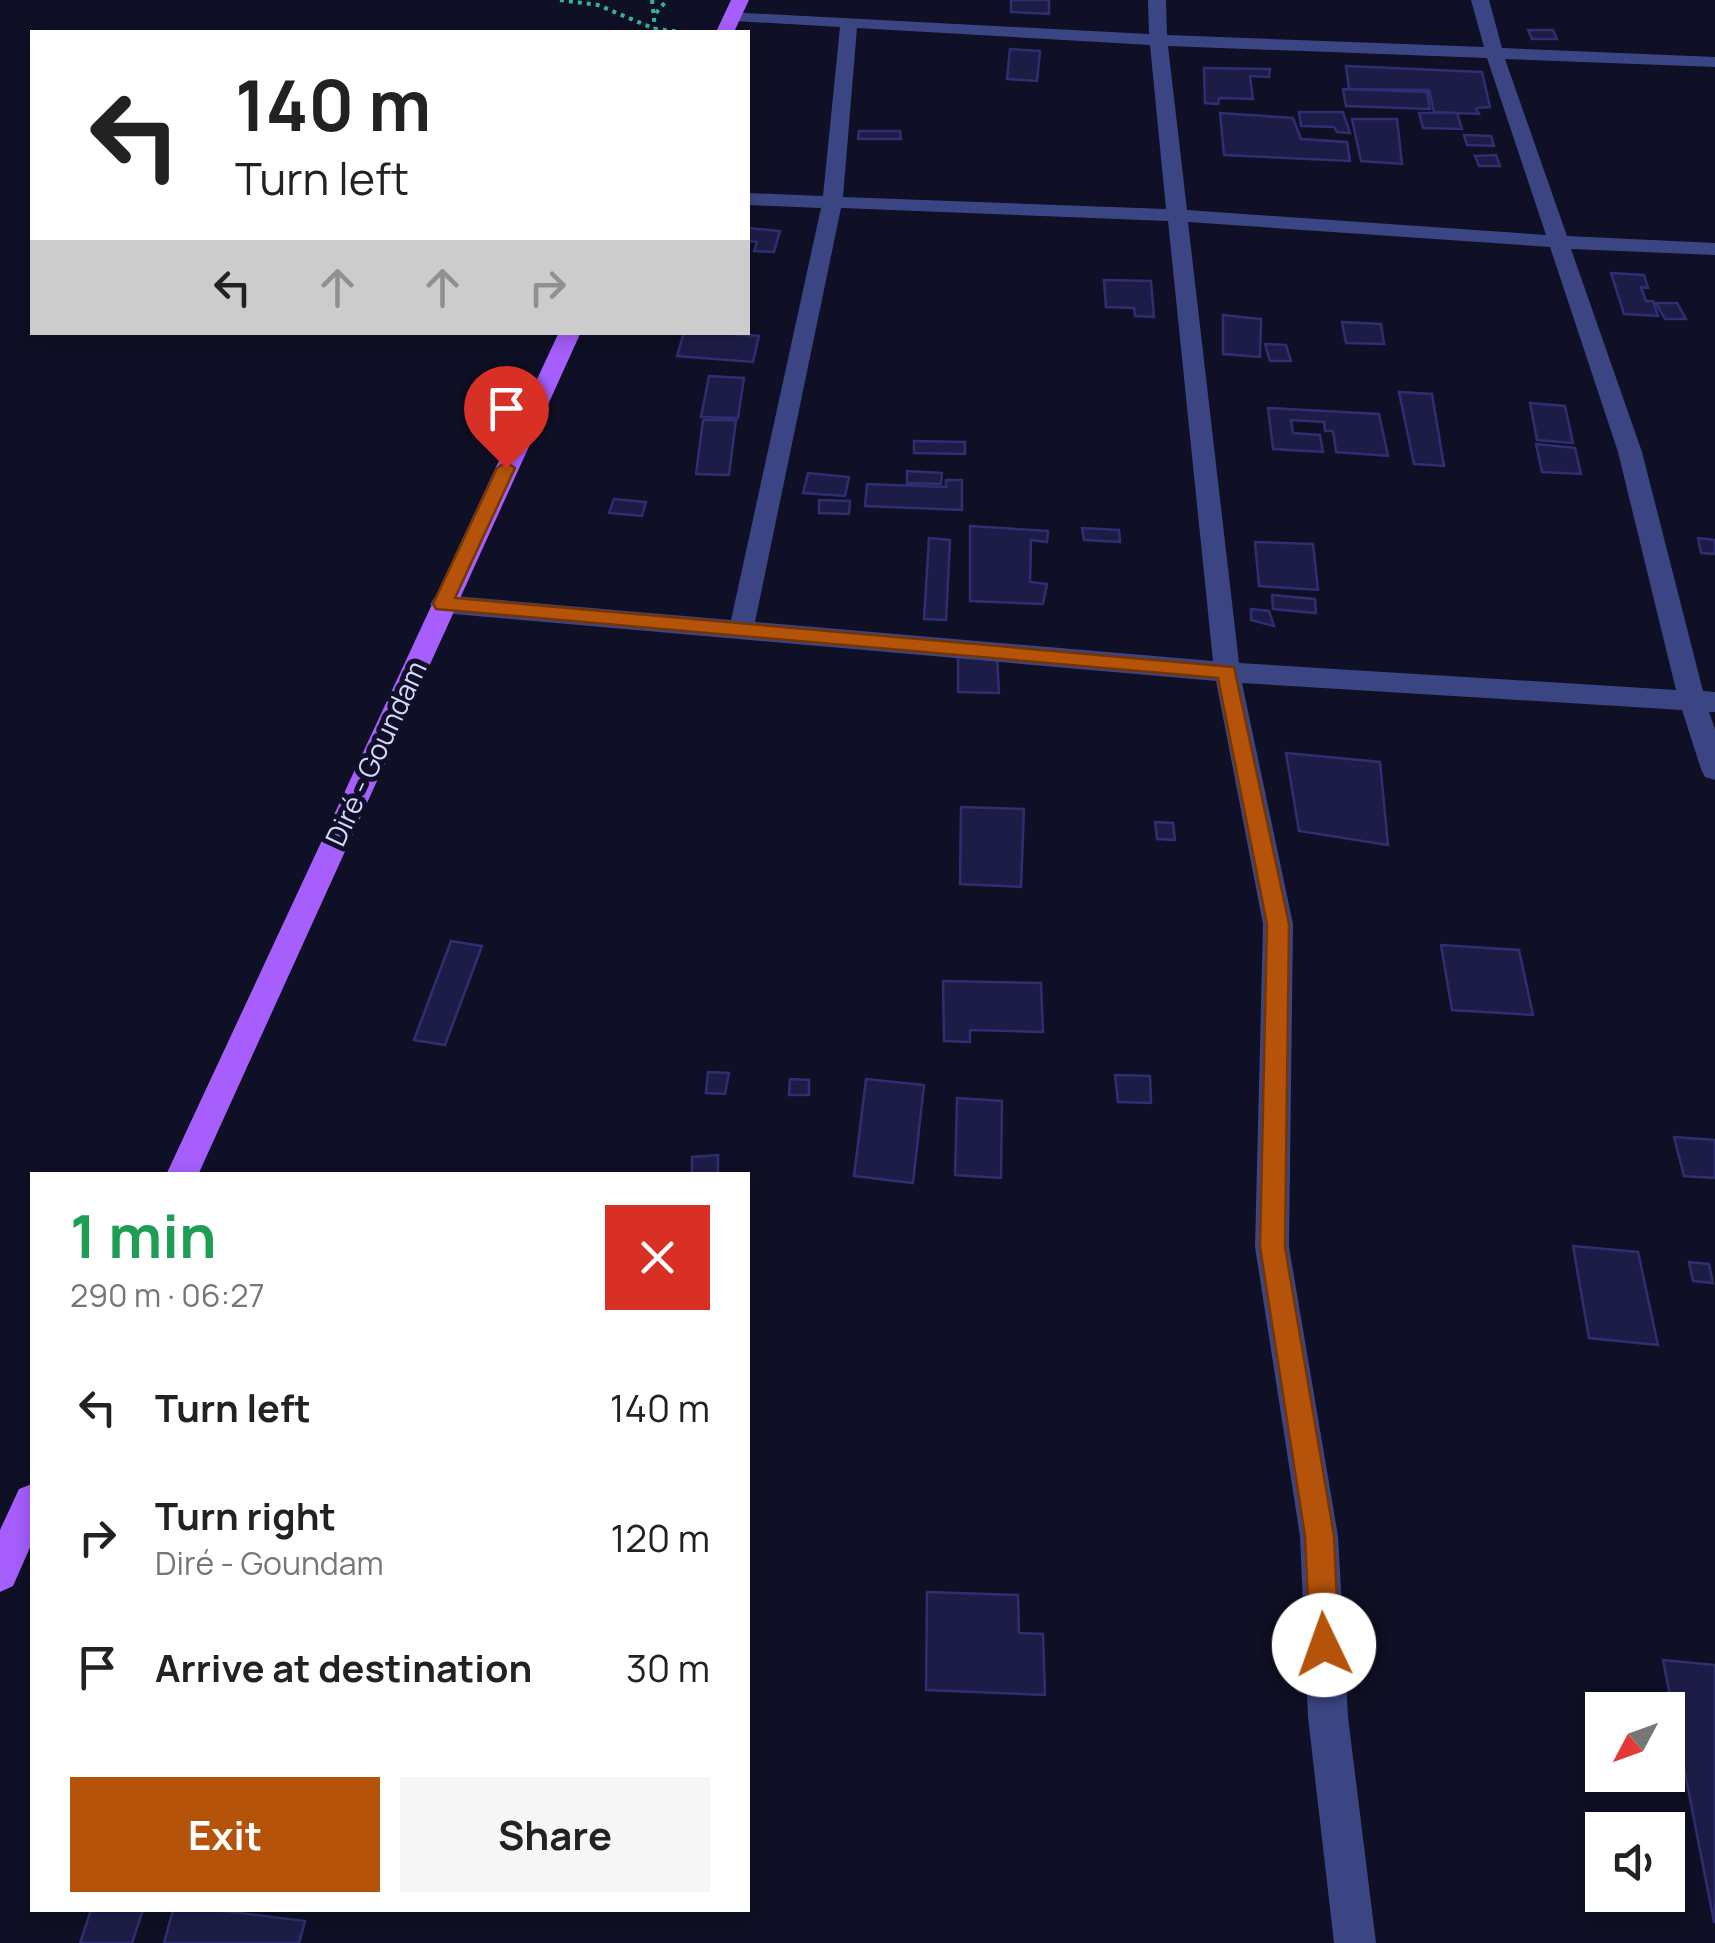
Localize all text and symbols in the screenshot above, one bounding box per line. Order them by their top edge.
text: 140 m [235,56,431,152]
icon: left [70,70,200,200]
text: Turn left [235,147,409,209]
icon: left [205,260,260,315]
icon: ahead [310,260,365,315]
icon: ahead [415,260,470,315]
icon: right [520,260,575,315]
pin [464,366,549,469]
icon: arrive [479,381,534,436]
street label: Diré - Goundam [315,654,435,852]
text: 1 min [70,1194,217,1276]
button: close [605,1205,710,1310]
text: 290 m · 06:27 [70,1273,264,1317]
icon: left [70,1380,125,1435]
text: Turn left [155,1381,311,1433]
text: 140 m [610,1381,710,1433]
text: Turn right [155,1489,336,1541]
icon: right [70,1510,125,1565]
text: 120 m [611,1511,710,1563]
text: Diré - Goundam [155,1541,384,1585]
position arrow [1272,1593,1376,1697]
icon: arrive [70,1640,125,1695]
text: Arrive at destination [155,1641,532,1693]
text: 30 m [626,1641,710,1693]
north arrow [1585,1692,1685,1792]
map controls [1585,1692,1685,1912]
button: Exit [70,1777,380,1892]
button: Share [400,1777,710,1892]
button: sound [1585,1812,1685,1912]

